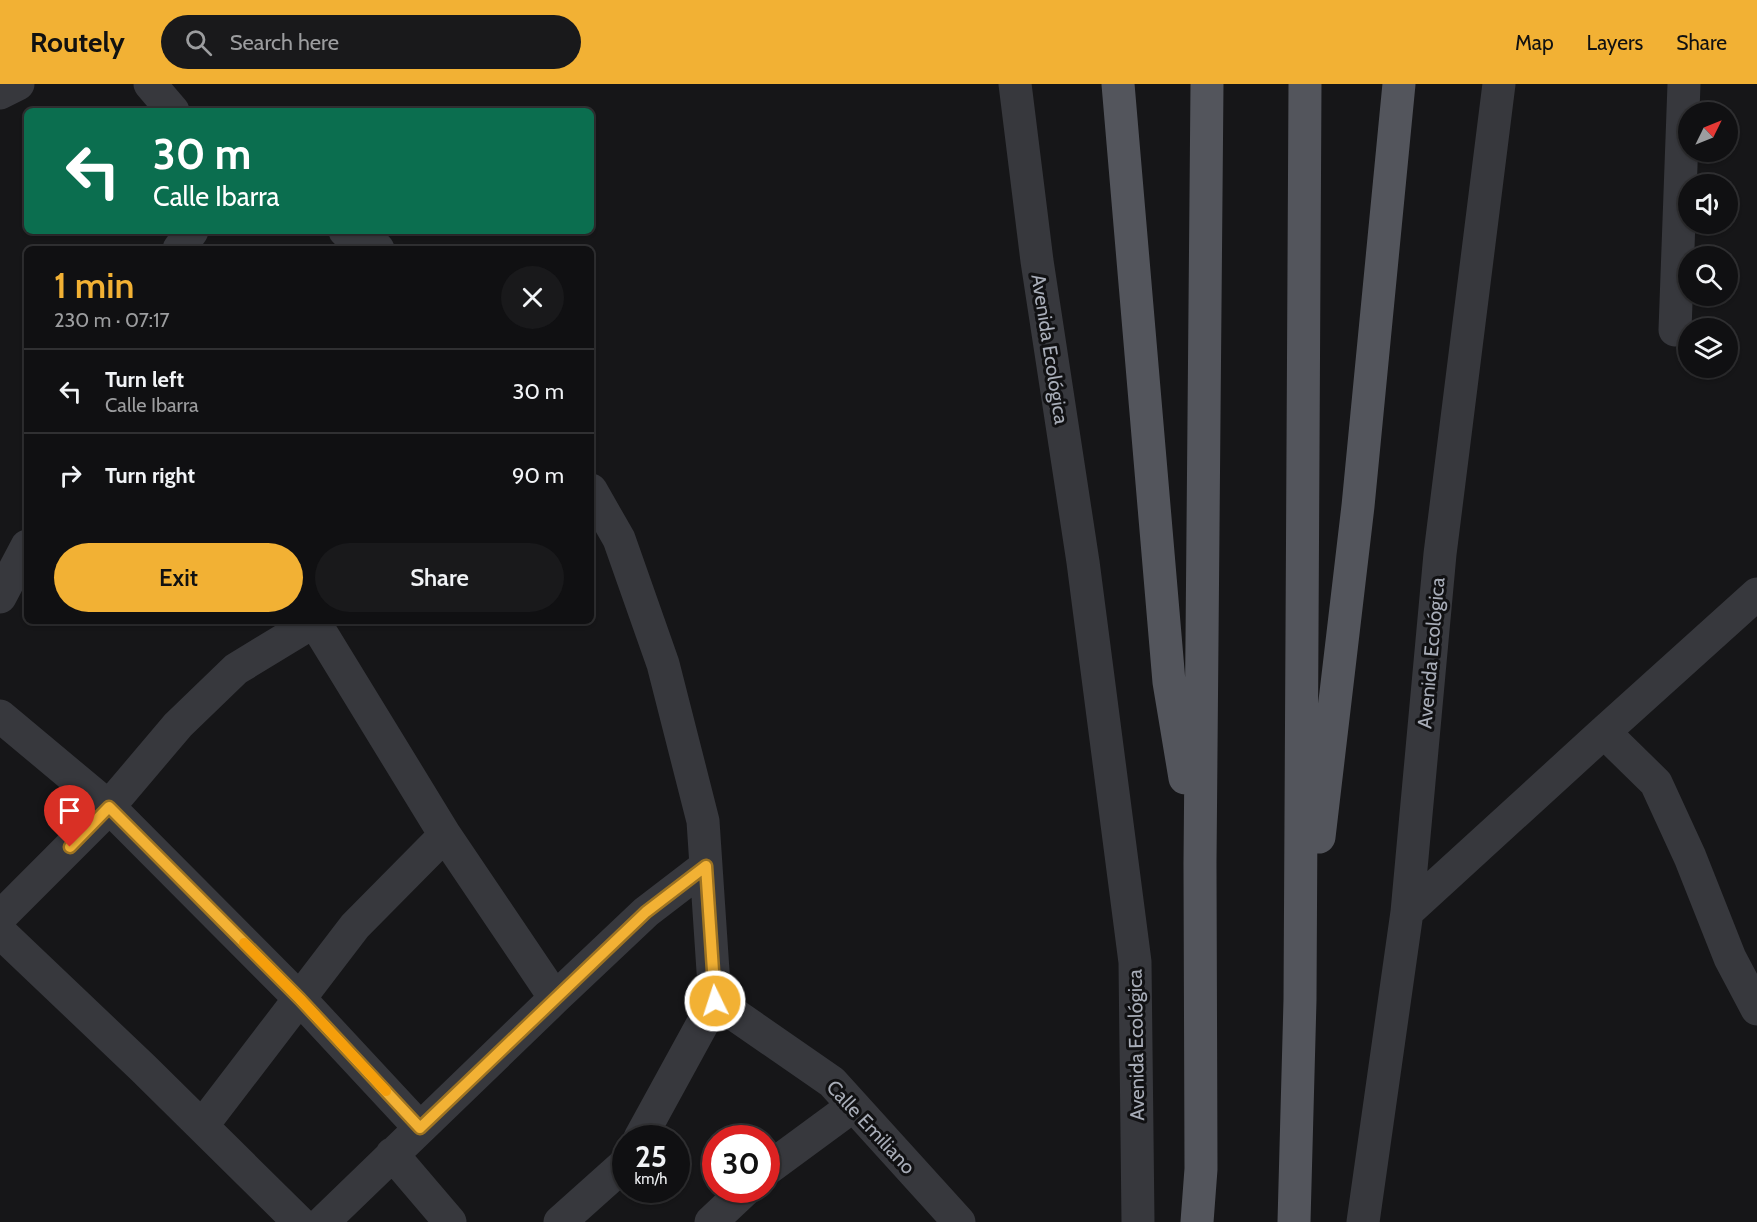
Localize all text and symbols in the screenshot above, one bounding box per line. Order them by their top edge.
search box [161,15,581,69]
text: Routely [30,25,125,59]
icon: search [182,26,215,59]
text: Search here [230,29,339,56]
text: Map [1515,30,1554,55]
text: Layers [1587,30,1643,55]
text: Share [1676,30,1727,55]
north arrow [1678,102,1738,162]
map controls [1678,102,1738,378]
text: 30 m [153,128,251,180]
icon: left [54,132,132,210]
button: sound [1678,174,1738,234]
text: Calle Ibarra [153,180,280,213]
button: search [1678,246,1738,306]
text: 1 min [54,263,134,307]
button: close [501,266,564,329]
street label: Avenida Ecológica [1026,272,1074,426]
text: 230 m · 07:17 [54,308,170,332]
button: layers [1678,318,1738,378]
text: Turn left [105,366,184,393]
icon: left [54,375,87,408]
text: 30 m [512,378,564,405]
text: Calle Ibarra [105,393,199,417]
icon: right [54,459,87,492]
text: Turn right [105,462,195,489]
text: 90 m [512,462,564,489]
button: Exit [54,543,303,612]
button: Share [315,543,564,612]
street label: Avenida Ecológica [1412,576,1450,730]
pin [44,785,95,847]
icon: arrive [53,794,86,827]
position arrow [683,969,747,1033]
street label: Avenida Ecológica [1123,969,1149,1121]
street label: Calle Emiliano [822,1075,920,1179]
speed limit sign: 30 [702,1125,780,1203]
text: 25 [635,1138,667,1175]
text: km/h [635,1170,667,1188]

